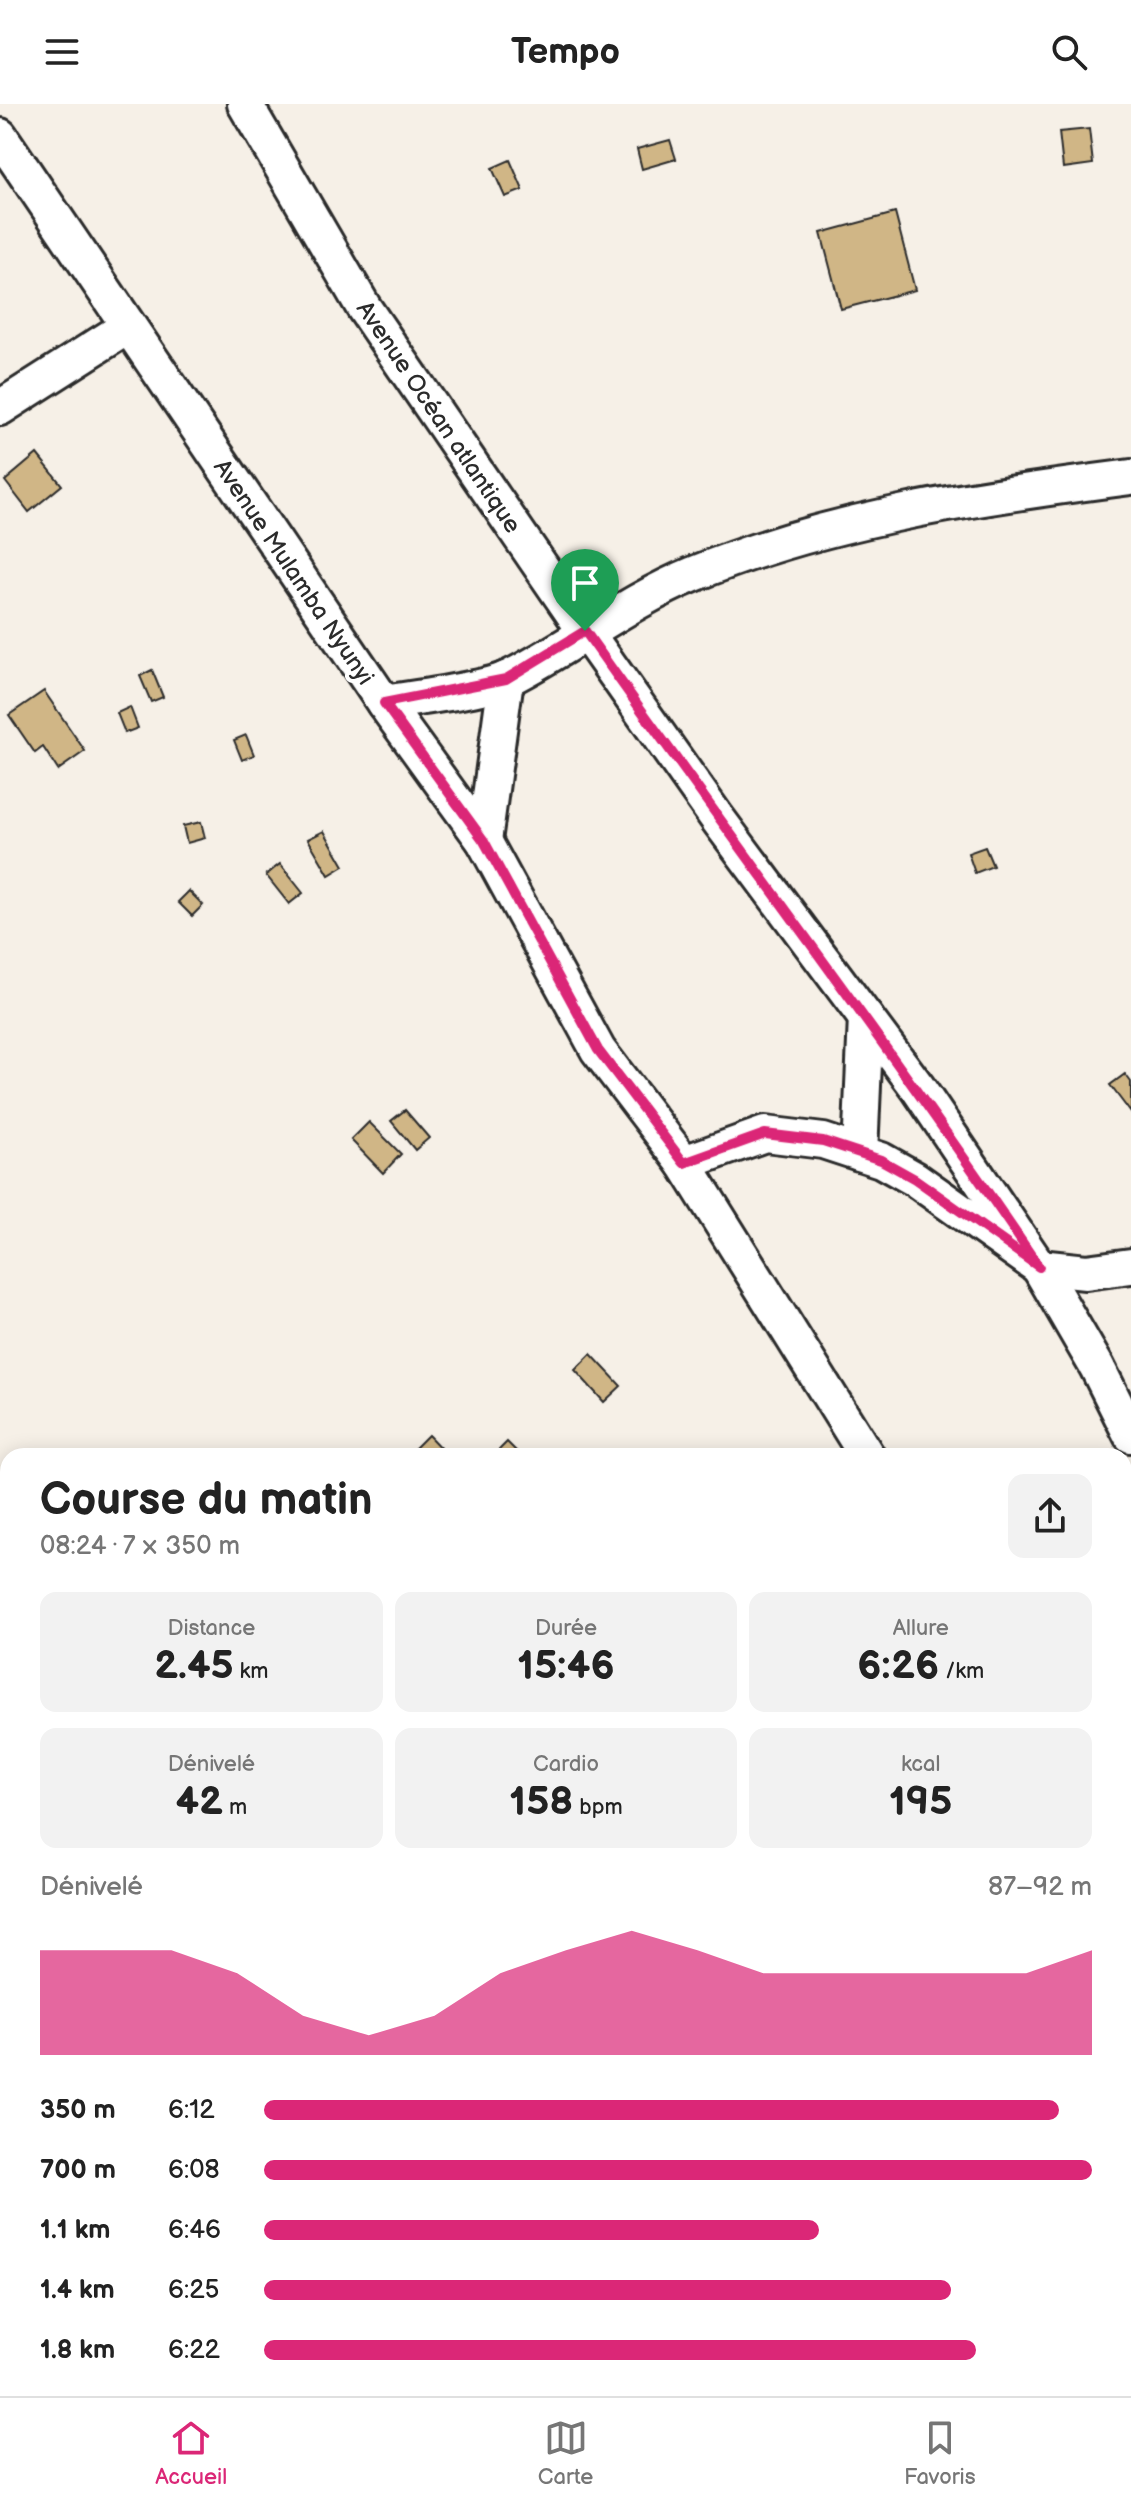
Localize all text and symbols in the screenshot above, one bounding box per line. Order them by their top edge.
icon: menu [40,30,84,74]
icon: search [1047,30,1091,74]
text: Tempo [511,31,620,74]
street label: Avenue Océan atlantique [350,296,527,539]
street label: Avenue Mulamba Nyunyi [207,454,380,691]
pin [551,549,619,631]
icon: arrive [563,561,607,605]
text: Course du matin [40,1474,372,1527]
button: share [1008,1474,1092,1558]
text: 08:24 · 7 × 350 m [40,1531,240,1562]
text: Distance [167,1615,255,1642]
text: Durée [535,1615,597,1642]
text: Allure [893,1615,949,1642]
text: 2.45 [154,1642,234,1690]
text: 15:46 [517,1642,615,1690]
text: 6:26 [857,1642,939,1690]
text: km [234,1658,268,1685]
text: /km [939,1658,984,1685]
text: Dénivelé [168,1751,255,1778]
text: Cardio [533,1751,599,1778]
text: kcal [901,1751,940,1778]
text: 42 [175,1778,223,1826]
text: 158 [509,1778,573,1826]
text: 195 [889,1778,952,1826]
text: m [223,1794,247,1821]
text: bpm [573,1794,623,1821]
text: Dénivelé [40,1872,143,1903]
text: 87–92 m [988,1872,1092,1903]
text: 350 m [40,2095,116,2126]
text: 6:12 [168,2095,215,2126]
text: 700 m [40,2155,116,2186]
text: 6:08 [168,2155,220,2186]
text: 1.1 km [40,2215,110,2246]
text: 6:46 [168,2215,221,2246]
text: 1.4 km [40,2275,115,2306]
text: 6:25 [168,2275,219,2306]
text: 1.8 km [40,2335,115,2366]
text: 6:22 [168,2335,220,2366]
tab: Accueil [155,2416,227,2491]
tab: Carte [538,2416,593,2491]
tab: Favoris [904,2416,976,2491]

